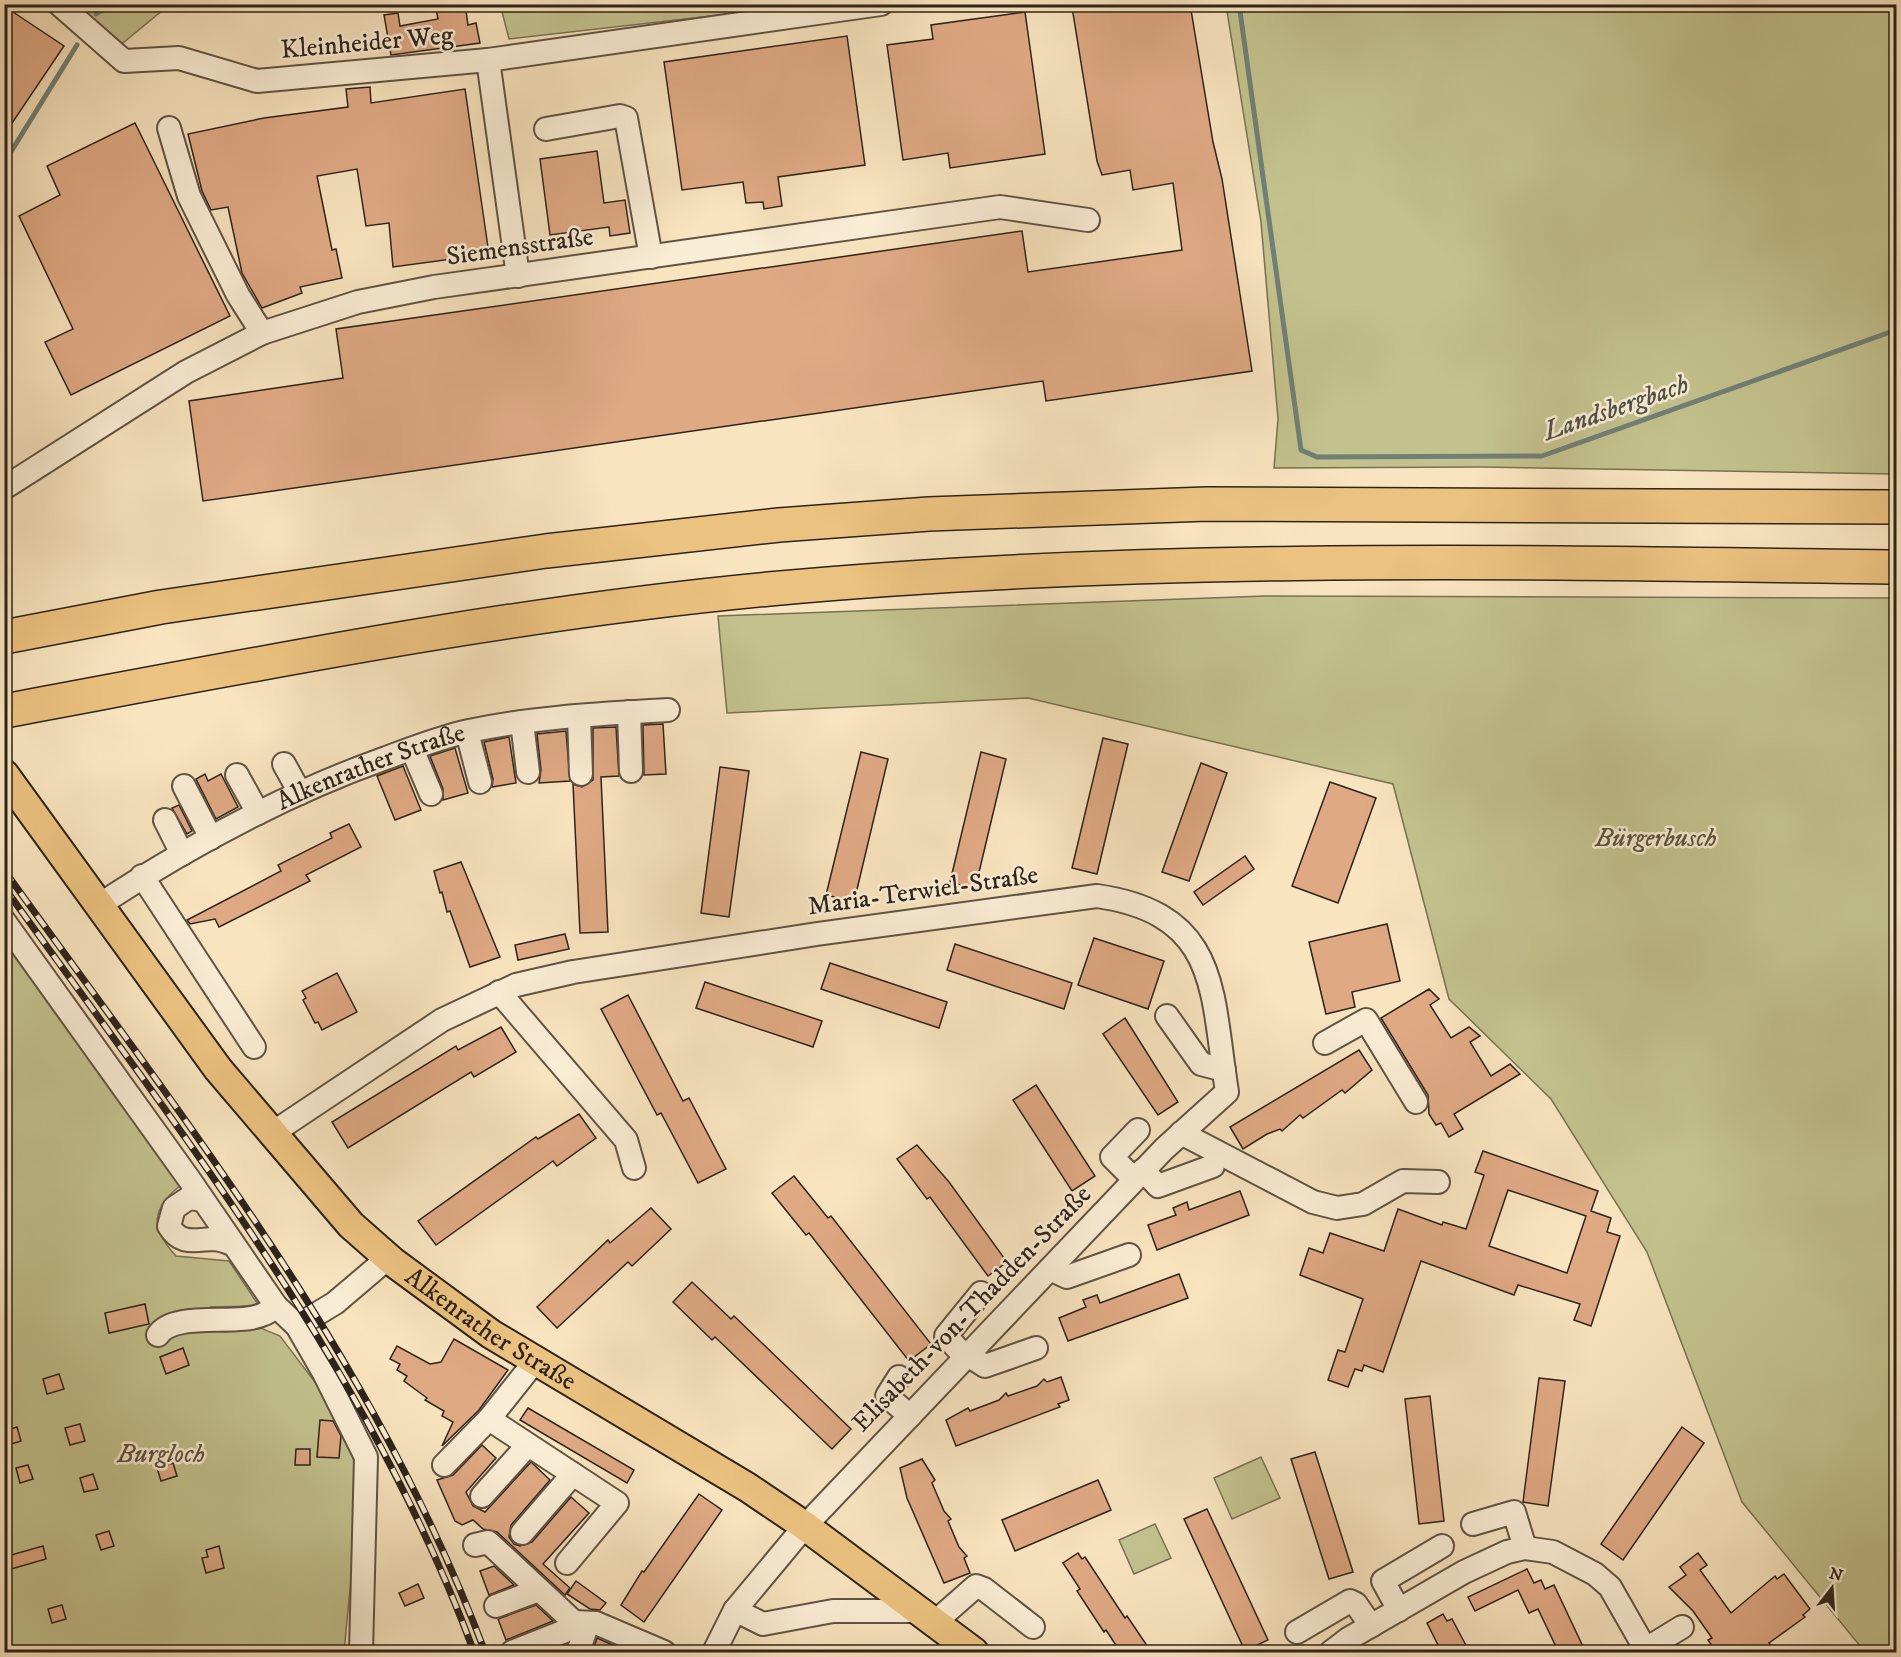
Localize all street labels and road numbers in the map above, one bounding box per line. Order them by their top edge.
street label: Kleinheider Weg [279,19,455,67]
street label: Siemensstraße [445,220,595,274]
street label: Alkenrather Straße [271,716,468,818]
street label: Maria-Terwiel-Straße [806,859,1040,923]
street label: Elisabeth-von-Thadden-Straße [845,1179,1099,1439]
street label: Alkenrather Straße [399,1260,582,1398]

